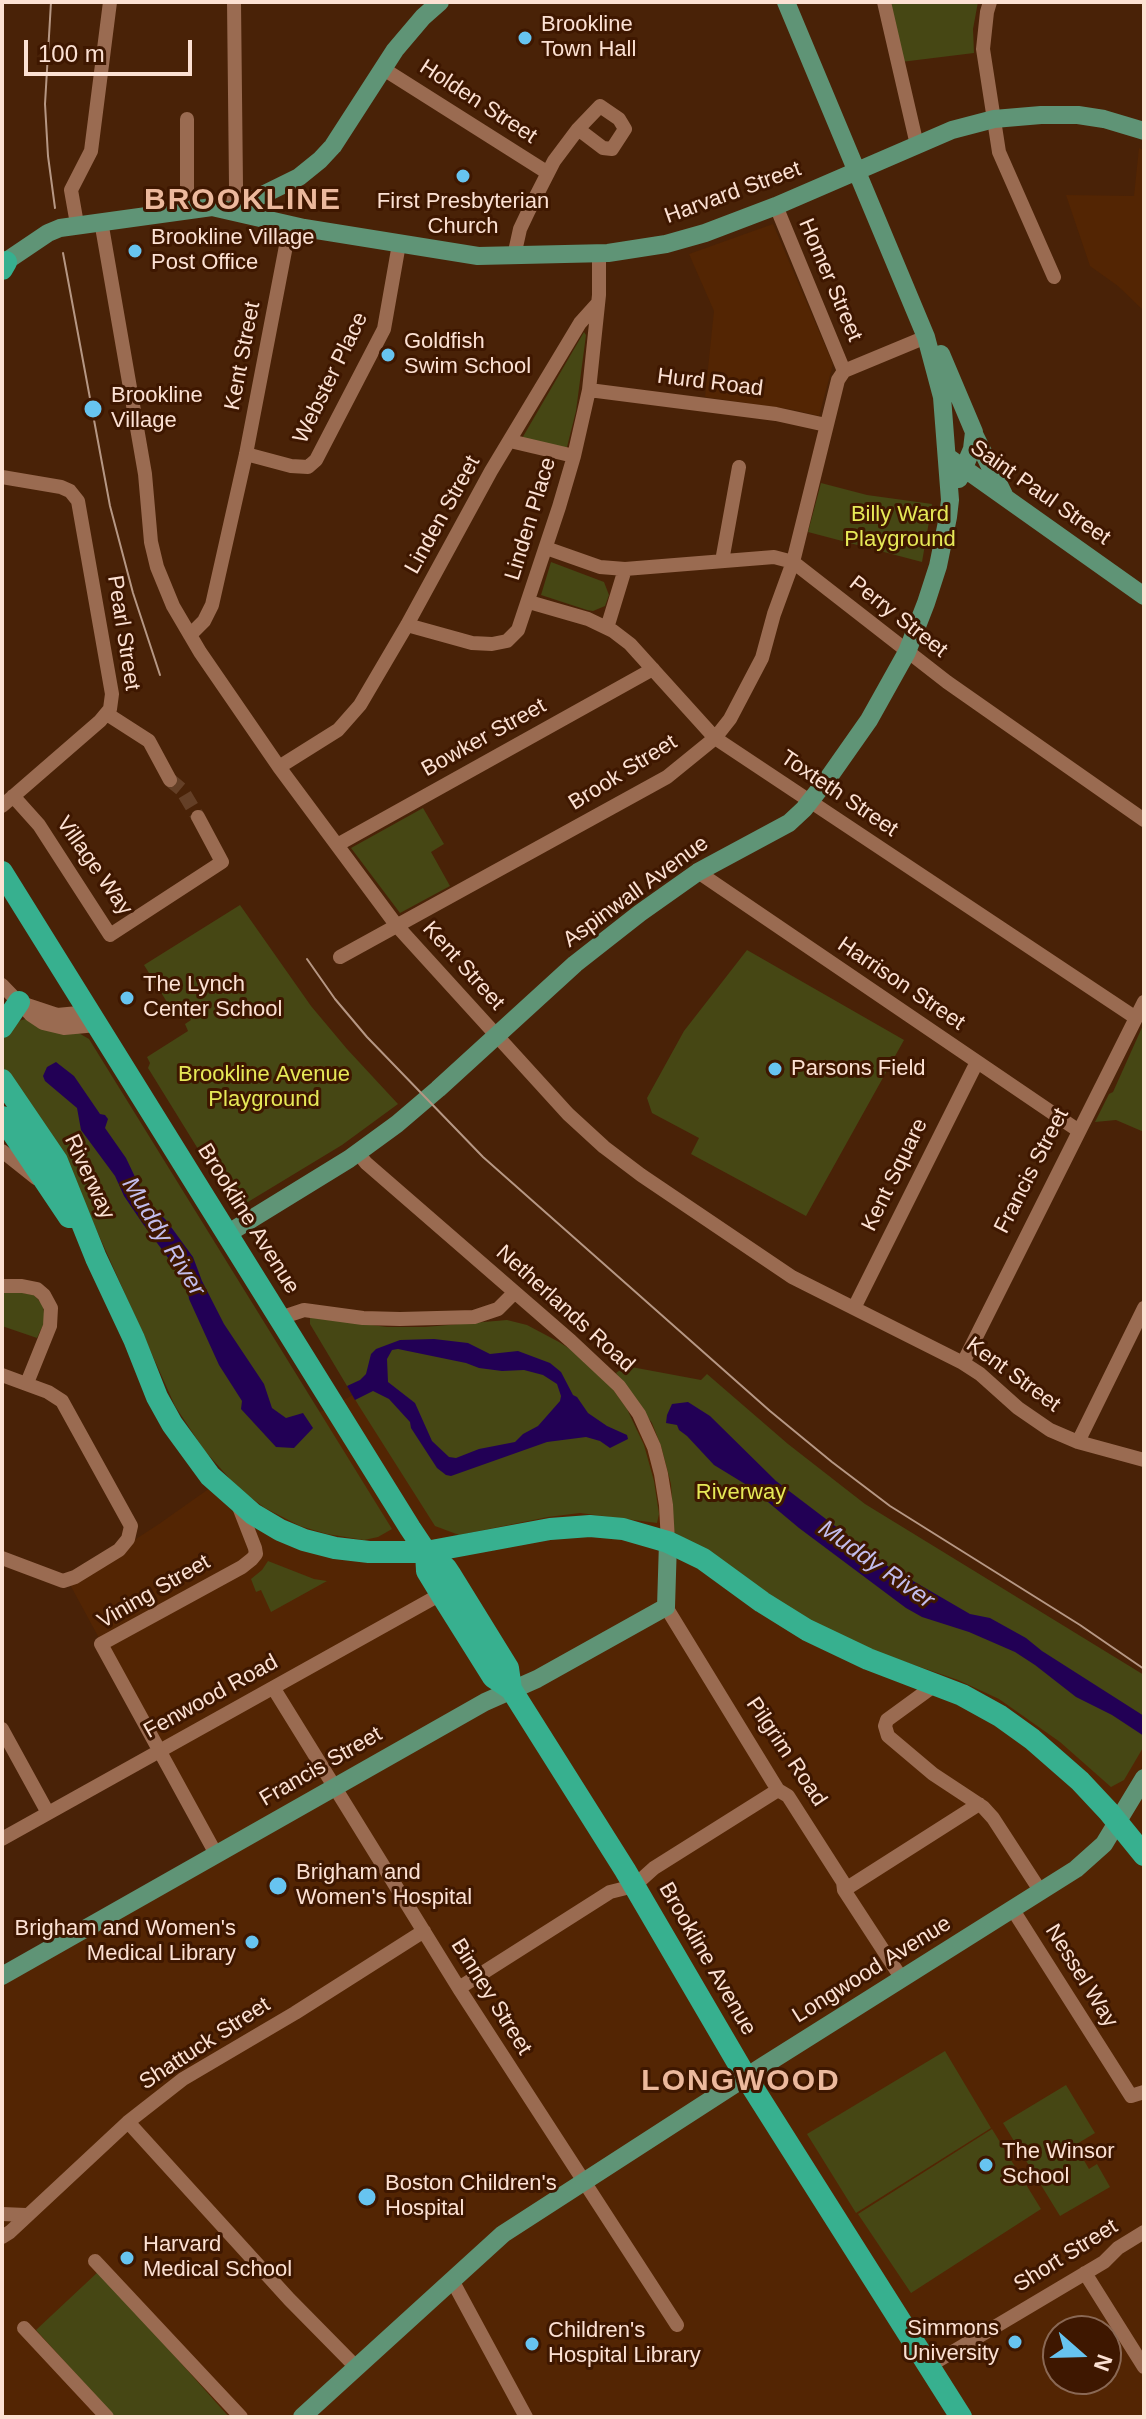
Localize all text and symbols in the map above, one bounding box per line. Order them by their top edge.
place label: Brookline Town Hall [541,12,636,64]
scale bar [28,24,196,74]
marker: Brookline Town Hall [516,29,534,47]
text: 100 m [38,40,105,67]
street label: Holden Street [414,54,542,150]
street label: Harvard Street [661,156,805,230]
marker: First Presbyterian Church [454,167,472,185]
district label: BROOKLINE [144,183,342,219]
place label: First Presbyterian Church [377,189,549,240]
street label: Homer Street [792,215,868,345]
place label: Brookline Village Post Office [151,225,314,276]
marker: Brookline Village Post Office [126,242,144,260]
street label: Kent Street [220,299,266,413]
street label: Webster Place [288,308,374,448]
place label: Goldfish Swim School [404,329,531,380]
marker: Goldfish Swim School [379,346,397,364]
street label: Hurd Road [656,363,764,403]
place label: Brookline Village [111,383,203,434]
marker: Brookline Village [82,398,104,420]
street label: Saint Paul Street [965,435,1115,551]
street label: Linden Street [400,451,486,579]
street label: Linden Place [500,454,562,584]
park label: Billy Ward Playground [844,502,956,554]
street label: Perry Street [844,570,952,664]
street label: Pearl Street [101,574,145,692]
street label: Bowker Street [417,693,551,783]
street label: Brook Street [564,729,682,817]
street label: Toxteth Street [775,745,903,843]
street label: Village Way [50,811,138,921]
street label: Aspinwall Avenue [558,830,714,954]
street label: Kent Street [416,916,510,1016]
street label: Harrison Street [832,932,970,1036]
place label: The Lynch Center School [143,972,282,1024]
marker: The Lynch Center School [118,989,136,1007]
place label: Parsons Field [791,1056,926,1082]
marker: Parsons Field [766,1060,784,1078]
park label: Brookline Avenue Playground [178,1062,350,1114]
street label: Francis Street [989,1104,1075,1238]
street label: Kent Square [856,1114,934,1236]
street label: Riverway [58,1130,120,1224]
street label: Brookline Avenue [191,1139,305,1299]
water label: Muddy River [115,1172,211,1302]
street label: Netherlands Road [490,1240,640,1378]
street label: Kent Street [961,1332,1065,1418]
park label: Riverway [696,1480,786,1506]
water label: Muddy River [813,1515,939,1615]
street label: Vining Street [93,1549,215,1635]
street label: Fenwood Road [139,1649,283,1745]
street label: Pilgrim Road [740,1692,832,1812]
street label: Francis Street [255,1721,387,1813]
place label: Brigham and Women's Hospital [296,1860,472,1912]
marker: Brigham and Women's Hospital [267,1875,289,1897]
street label: Brookline Avenue [653,1878,761,2040]
street label: Longwood Avenue [788,1911,956,2029]
place label: Brigham and Women's Medical Library [15,1916,236,1968]
street label: Nessel Way [1039,1920,1123,2032]
marker: Brigham and Women's Medical Library [243,1933,261,1951]
street label: Binney Street [445,1934,537,2060]
street label: Shattuck Street [135,1992,275,2096]
district label: LONGWOOD [641,2064,841,2100]
place label: The Winsor School [1002,2139,1114,2190]
marker: The Winsor School [977,2156,995,2174]
place label: Boston Children's Hospital [385,2171,557,2222]
marker: Boston Children's Hospital [356,2186,378,2208]
street label: Short Street [1009,2214,1123,2298]
place label: Harvard Medical School [143,2232,292,2284]
marker: Harvard Medical School [118,2249,136,2267]
north arrow [1042,2315,1122,2395]
place label: Simmons University [902,2316,999,2368]
place label: Children's Hospital Library [548,2318,701,2370]
marker: Simmons University [1006,2333,1024,2351]
marker: Children's Hospital Library [523,2335,541,2353]
text: N [1089,2351,1118,2374]

